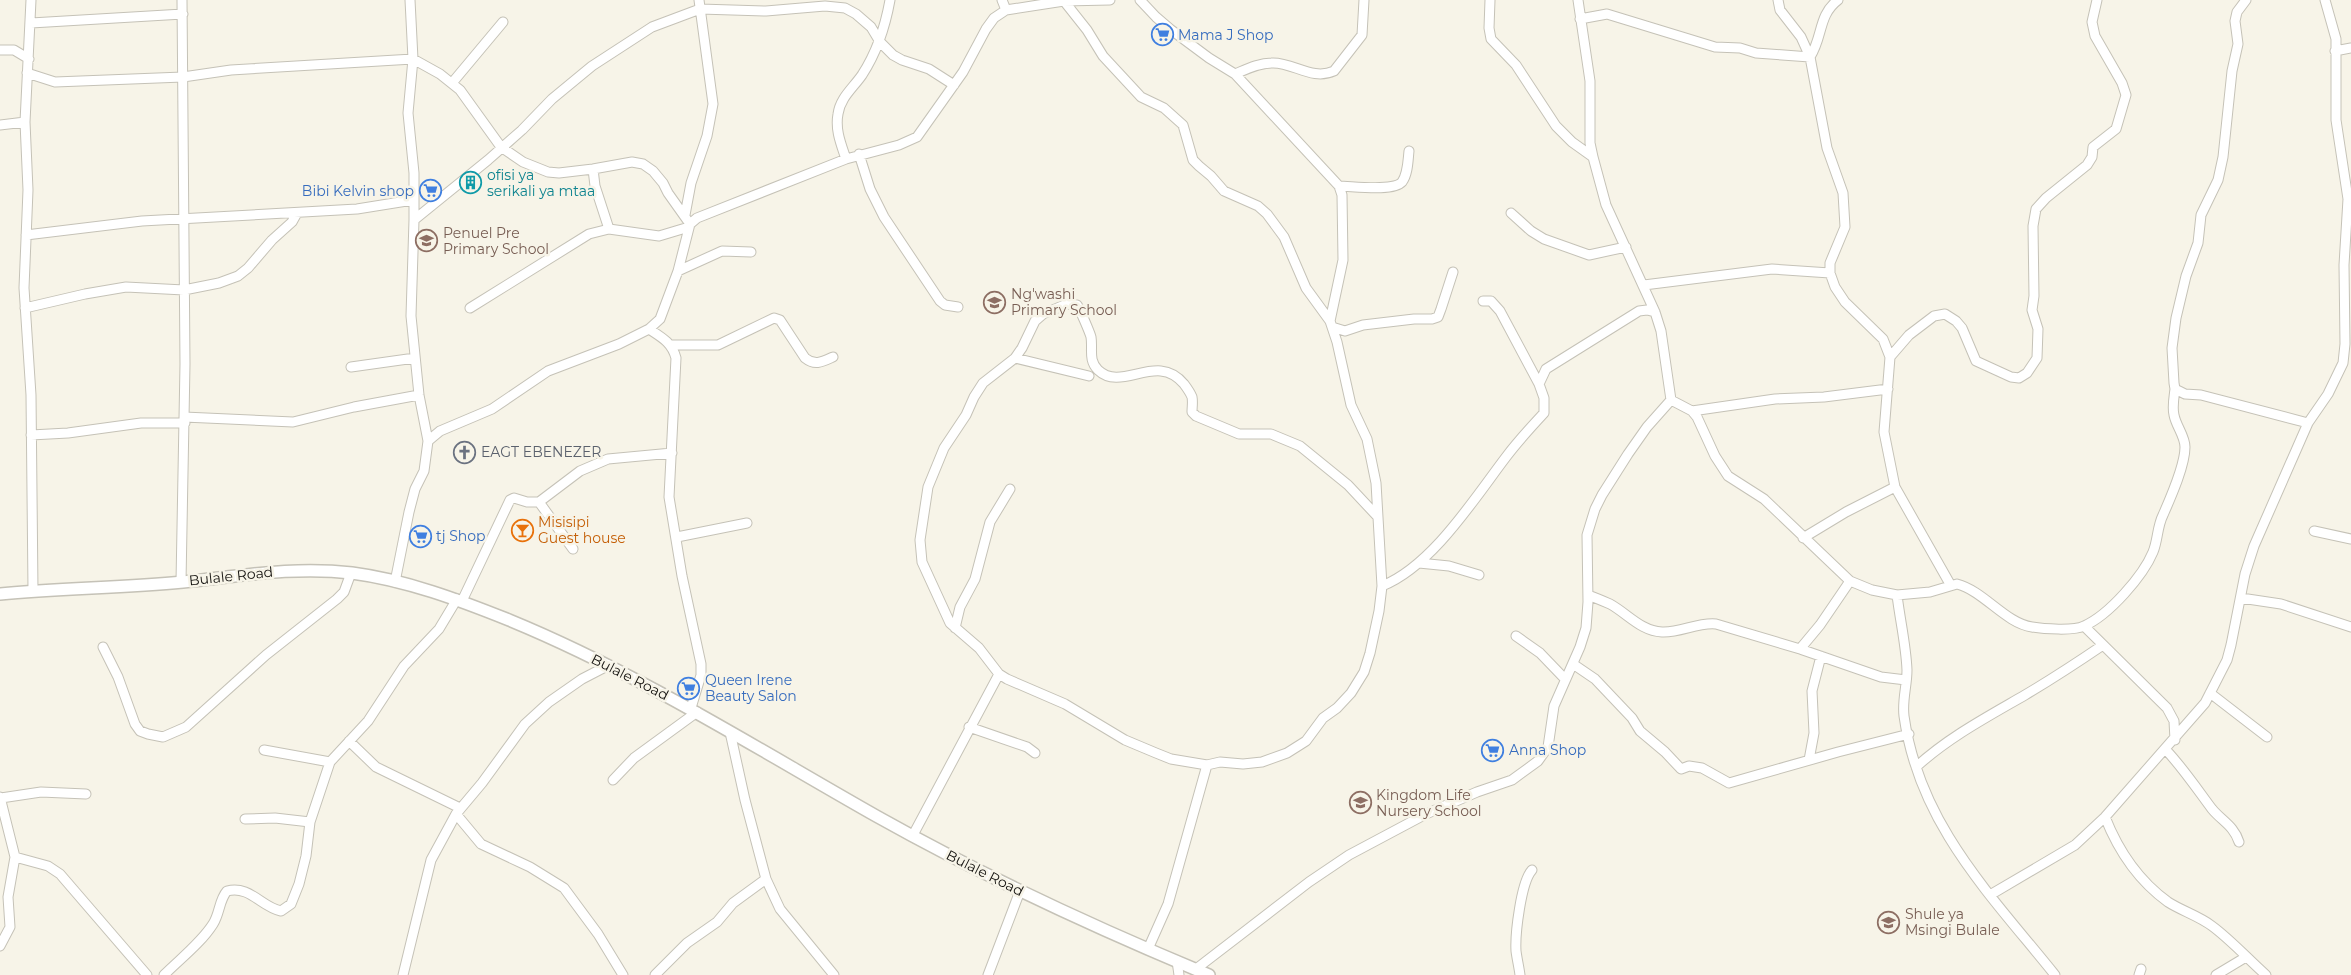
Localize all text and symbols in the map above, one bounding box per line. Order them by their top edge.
supermarket icon: Mama J Shop [1150,23,1174,47]
place label: Mama J Shop [1178,26,1273,44]
place label: ofisi ya serikali ya mtaa [487,166,595,200]
building icon: ofisi ya serikali ya mtaa [459,171,483,195]
supermarket icon: Bibi Kelvin shop [418,179,442,203]
place label: Bibi Kelvin shop [302,182,414,200]
place label: Penuel Pre Primary School [443,224,549,258]
school or university icon: Penuel Pre Primary School [415,229,439,253]
place label: Ng'washi Primary School [1011,285,1117,319]
school or university icon: Ng'washi Primary School [983,290,1007,314]
church icon: EAGT EBENEZER [453,440,477,464]
place label: EAGT EBENEZER [481,443,601,461]
place label: Misisipi Guest house [538,513,626,547]
bar icon: Misisipi Guest house [510,518,534,542]
supermarket icon: tj Shop [408,524,432,548]
place label: tj Shop [436,527,486,545]
street label: Bulale Road [188,563,274,589]
street label: Bulale Road [588,650,672,704]
place label: Queen Irene Beauty Salon [705,671,797,705]
supermarket icon: Queen Irene Beauty Salon [677,676,701,700]
supermarket icon: Anna Shop [1481,738,1505,762]
place label: Anna Shop [1509,741,1586,759]
place label: Kingdom Life Nursery School [1376,786,1482,820]
school or university icon: Kingdom Life Nursery School [1348,791,1372,815]
street label: Bulale Road [943,846,1027,900]
place label: Shule ya Msingi Bulale [1905,905,2000,939]
school or university icon: Shule ya Msingi Bulale [1877,910,1901,934]

